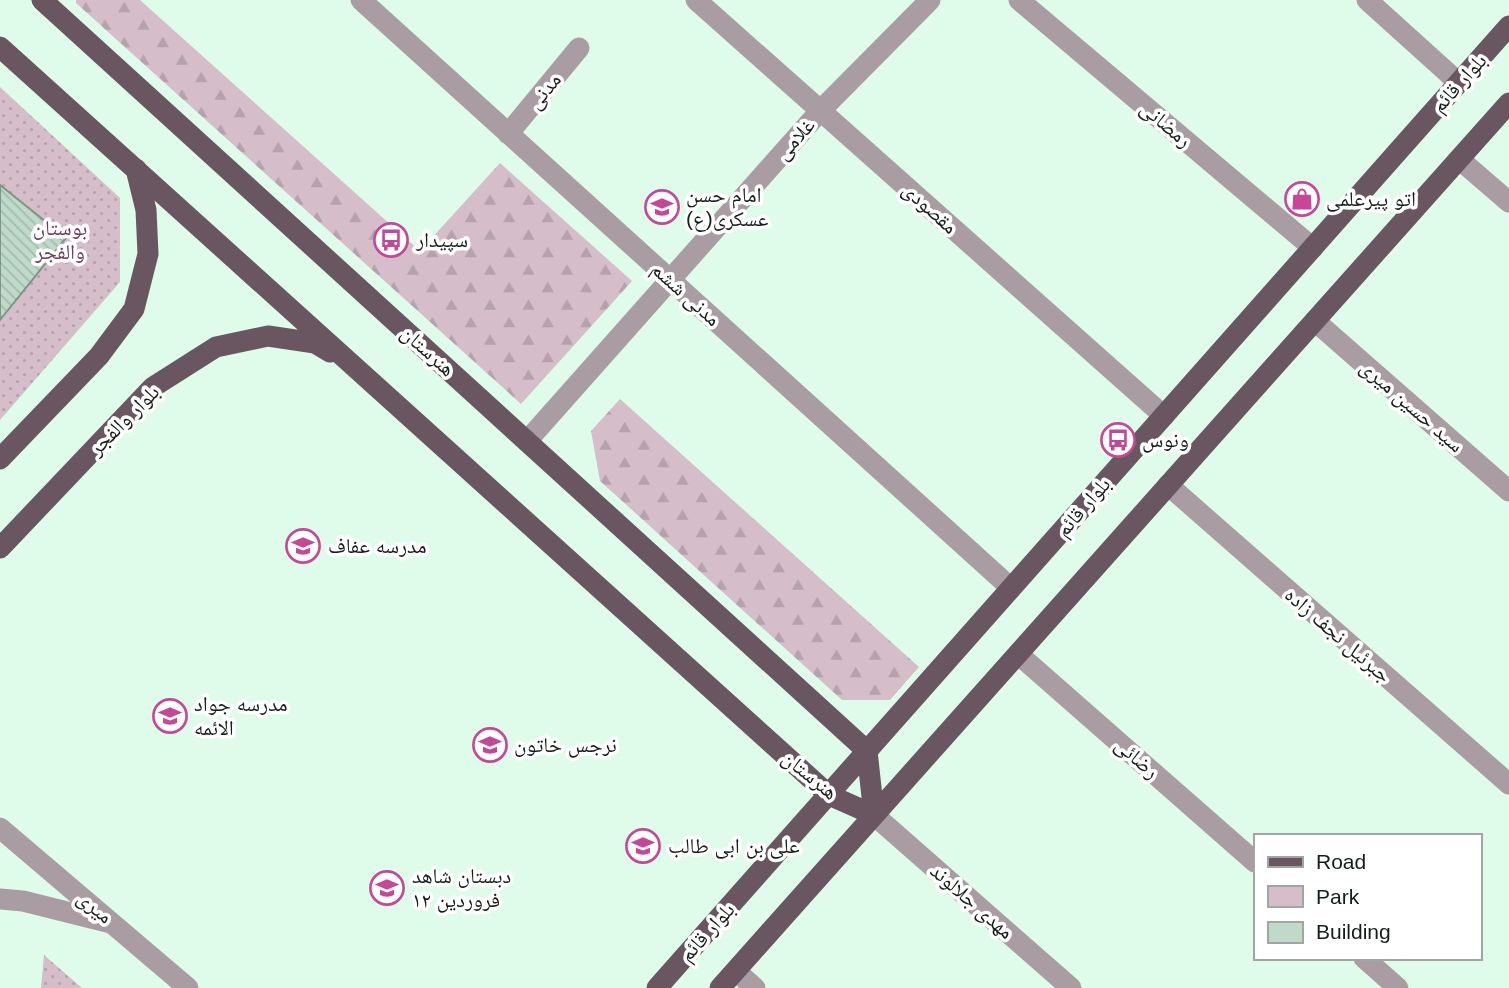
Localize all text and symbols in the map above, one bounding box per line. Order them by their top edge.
street label: بلوار قائم [1426,49,1493,119]
street label: مدنی [522,68,567,115]
street label: رمضانی [1135,96,1197,153]
street label: غلامی [770,113,821,165]
street label: مقصودی [898,177,962,239]
shop icon: اتو پیرعلمی [1283,180,1321,218]
place label: امام حسن عسکری(ع) [686,183,769,232]
place label: اتو پیرعلمی [1326,187,1416,212]
school or university icon: امام حسن عسکری(ع) [643,188,681,226]
park label: بوستان والفجر [33,216,87,263]
bus stop icon: سپیدار [372,221,410,259]
place label: سپیدار [415,228,468,252]
street label: مدنی ششم [645,257,725,333]
street label: هنرستان [396,321,460,381]
street label: سید حسین میری [1355,355,1468,458]
street label: بلوار والفجر [83,380,164,461]
bus stop icon: ونوس [1099,421,1137,459]
place label: ونوس [1142,428,1189,453]
street label: بلوار قائم [1051,472,1117,543]
school or university icon: مدرسه عفاف [284,527,322,565]
place label: مدرسه عفاف [328,534,427,557]
street label: جبرئیل نجف زاده [1279,582,1396,688]
place label: مدرسه جواد الائمه [194,692,288,739]
school or university icon: مدرسه جواد الائمه [151,697,189,735]
school or university icon: نرجس خاتون [471,726,509,764]
street label: رضائی [1110,732,1164,784]
place label: نرجس خاتون [514,733,617,758]
street label: هنرستان [777,745,843,805]
school or university icon: علی بن ابی طالب [624,827,662,865]
place label: علی بن ابی طالب [668,834,800,859]
legend [1254,834,1481,960]
text: Road [1316,850,1366,873]
street label: مهدی جلالوند [925,858,1019,944]
place label: دبستان شاهد ۱۲ فروردین [412,864,511,913]
school or university icon: دبستان شاهد ۱۲ فروردین [368,869,406,907]
street label: میری [72,885,118,929]
text: Park [1316,885,1360,908]
street label: بلوار قائم [674,898,741,968]
text: Building [1316,920,1391,943]

